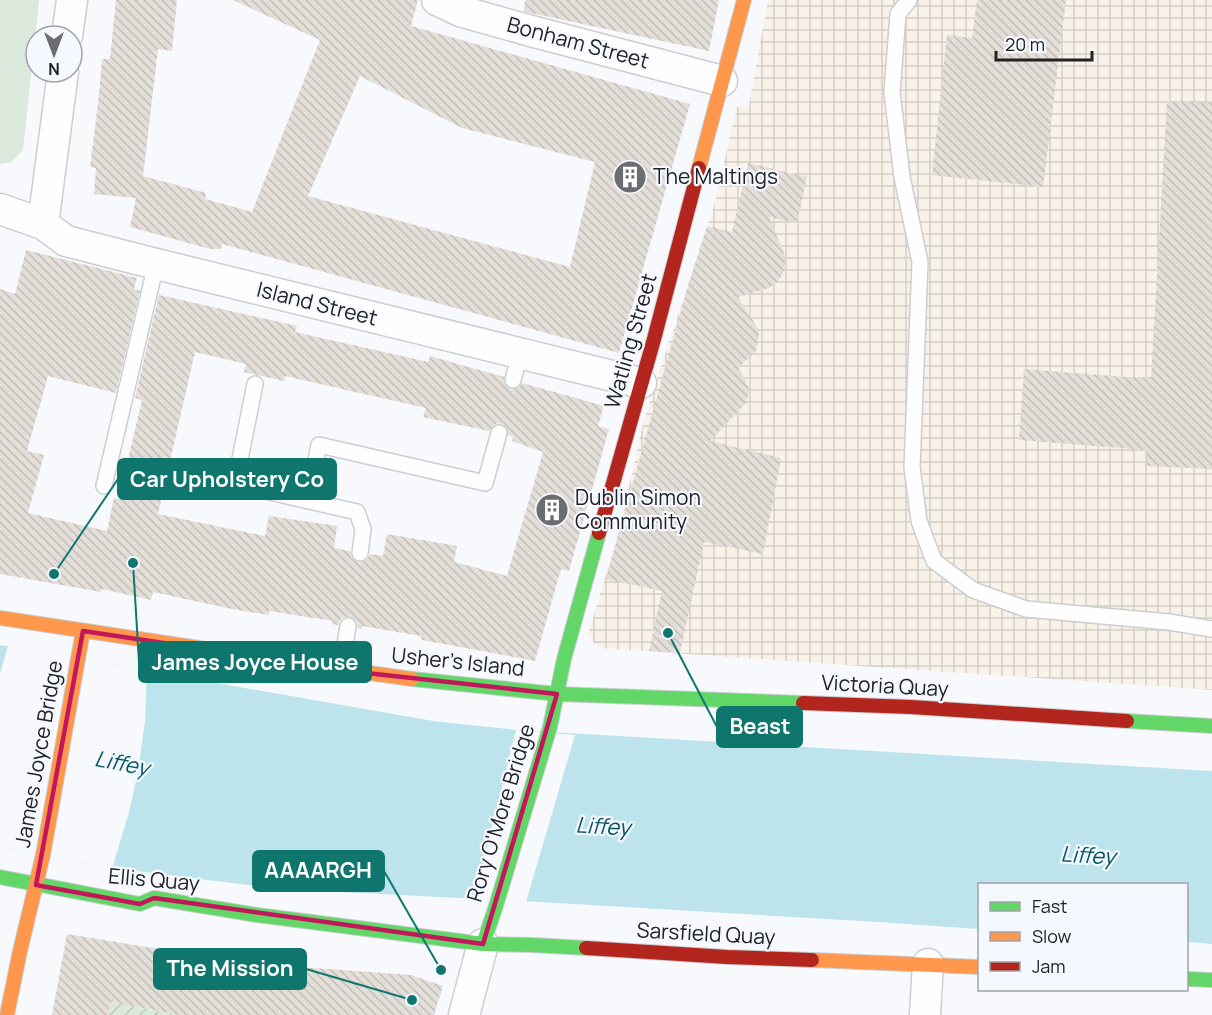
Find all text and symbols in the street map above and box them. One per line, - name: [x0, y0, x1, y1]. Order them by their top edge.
- street label: Bonham Street: [504, 10, 652, 74]
- north arrow: [24, 24, 84, 84]
- scale bar: [996, 24, 1092, 62]
- text: 20 m: [1005, 32, 1045, 56]
- text: N: [48, 58, 60, 80]
- building icon: The Maltings: [612, 159, 648, 195]
- place label: The Maltings: [653, 162, 778, 190]
- street label: Watling Street: [597, 270, 663, 412]
- street label: Island Street: [254, 275, 380, 332]
- callout: Car Upholstery Co: [118, 459, 336, 499]
- text: Car Upholstery Co: [130, 464, 324, 494]
- place label: Dublin Simon Community: [575, 483, 701, 535]
- building icon: Dublin Simon Community: [534, 492, 570, 528]
- street label: Usher's Island: [390, 640, 526, 682]
- callout: James Joyce House: [139, 642, 371, 682]
- text: James Joyce House: [151, 647, 359, 677]
- street label: James Joyce Bridge: [8, 658, 68, 849]
- street label: Victoria Quay: [821, 668, 949, 702]
- callout: Beast: [717, 707, 802, 747]
- text: Beast: [729, 711, 791, 741]
- street label: Rory O'More Bridge: [460, 720, 540, 905]
- water label: Liffey: [92, 743, 155, 784]
- water label: Liffey: [575, 810, 635, 843]
- water label: Liffey: [1060, 839, 1120, 872]
- callout: AAAARGH: [253, 851, 384, 891]
- text: AAAARGH: [264, 855, 372, 885]
- street label: Ellis Quay: [107, 861, 201, 897]
- legend: [978, 883, 1188, 991]
- text: Fast: [1032, 894, 1067, 918]
- street label: Sarsfield Quay: [636, 915, 776, 951]
- text: Slow: [1032, 924, 1072, 948]
- callout: The Mission: [154, 949, 306, 989]
- text: The Mission: [166, 953, 294, 983]
- text: Jam: [1032, 954, 1066, 978]

